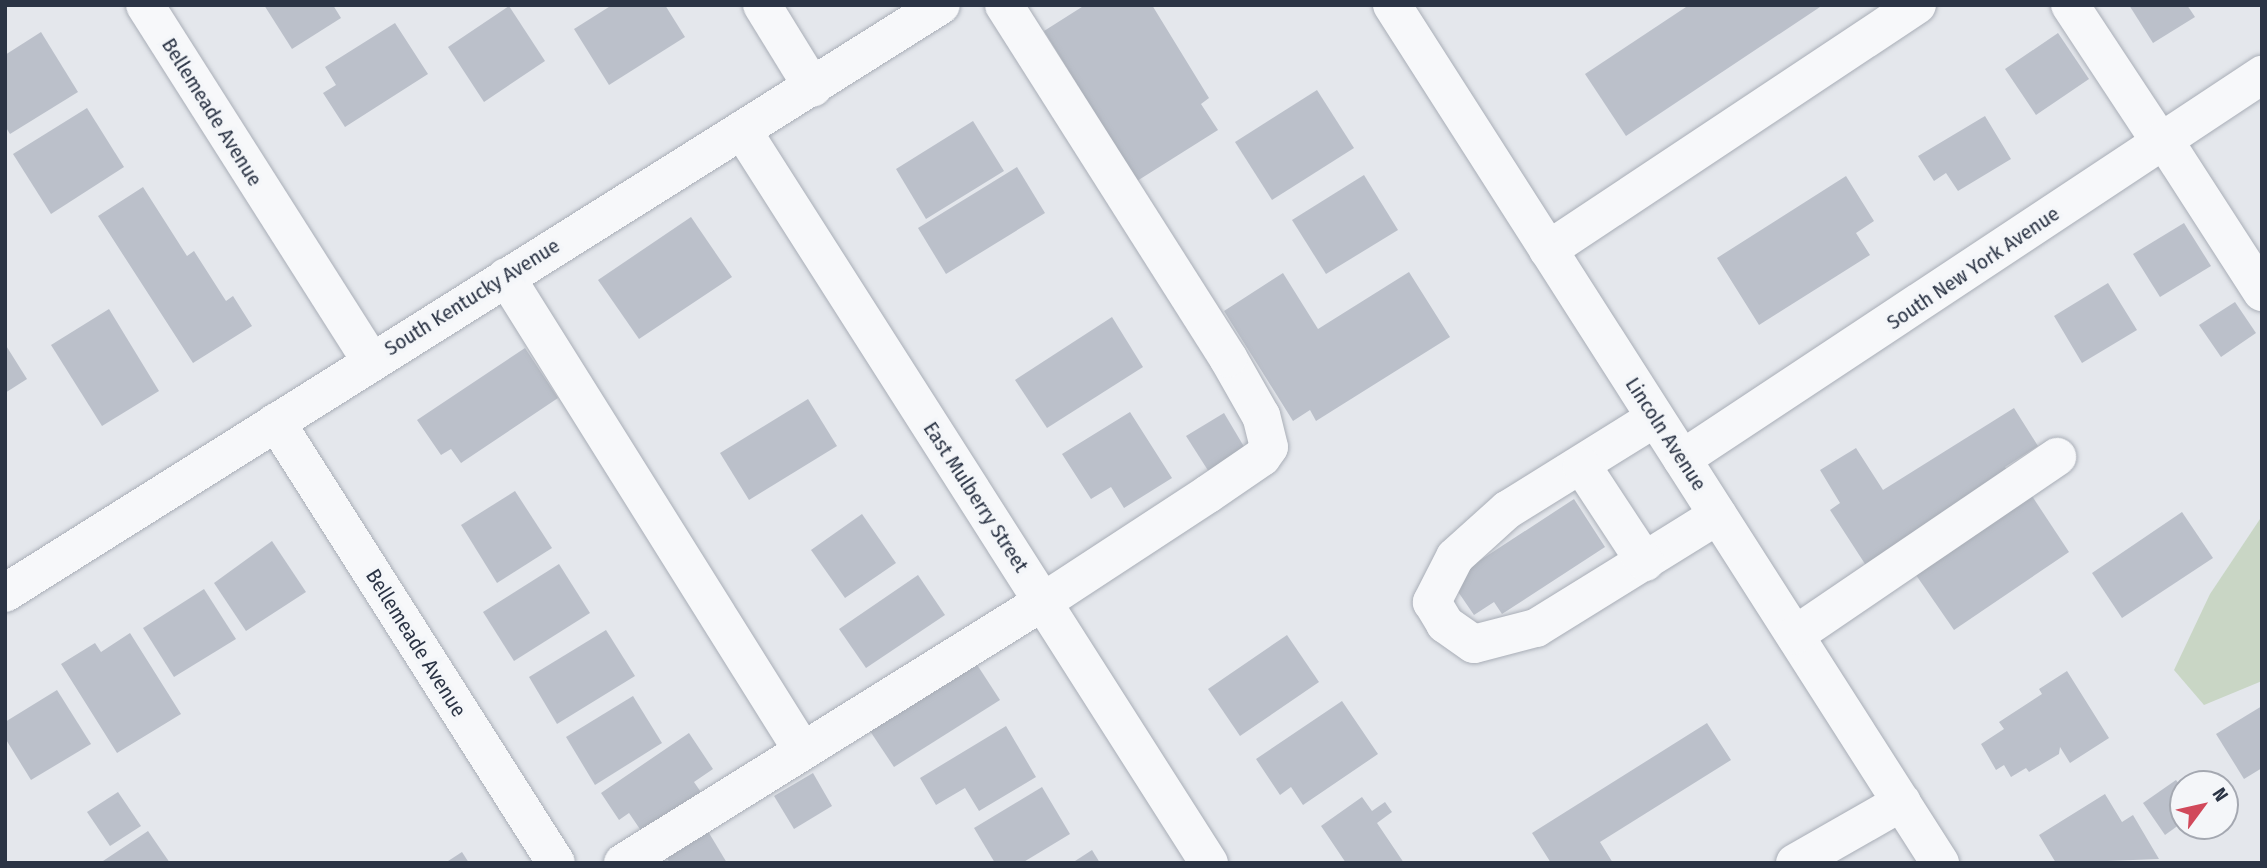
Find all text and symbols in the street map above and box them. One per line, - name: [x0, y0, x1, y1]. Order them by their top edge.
- street label: Bellemeade Avenue: [156, 33, 268, 191]
- street label: South New York Avenue: [1882, 201, 2064, 335]
- street label: South Kentucky Avenue: [380, 233, 564, 361]
- street label: Lincoln Avenue: [1620, 373, 1712, 495]
- street label: East Mulberry Street: [918, 417, 1034, 577]
- street label: Bellemeade Avenue: [360, 564, 472, 722]
- north arrow: [2169, 770, 2239, 840]
- text: N: [2208, 783, 2233, 805]

